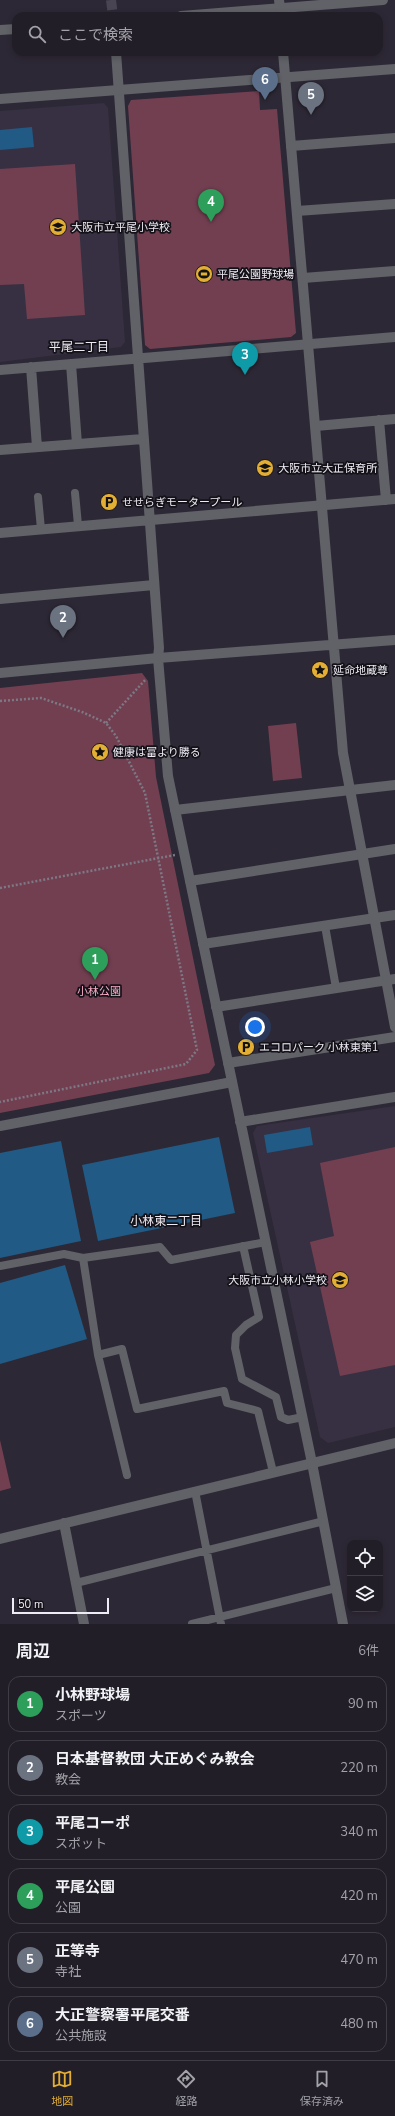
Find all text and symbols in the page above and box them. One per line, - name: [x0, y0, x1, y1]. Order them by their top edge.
- search box: [12, 12, 383, 56]
- icon: search: [26, 23, 48, 45]
- text: ここで検索: [58, 25, 133, 45]
- pin: 6: [252, 67, 278, 100]
- pin: 5: [298, 82, 324, 115]
- pin: 4: [198, 189, 224, 222]
- school or university icon: 大阪市立平尾小学校: [48, 217, 68, 237]
- place label: 大阪市立平尾小学校: [71, 220, 170, 235]
- sports icon: 平尾公園野球場: [194, 264, 214, 284]
- place label: 平尾公園野球場: [217, 267, 294, 282]
- district label: 平尾二丁目: [49, 339, 109, 355]
- pin: 3: [232, 342, 258, 375]
- school or university icon: 大阪市立大正保育所: [255, 458, 275, 478]
- place label: 大阪市立大正保育所: [278, 461, 378, 476]
- parking icon: せせらぎモータープール: [99, 492, 119, 512]
- place label: せせらぎモータープール: [122, 495, 242, 510]
- pin: 2: [50, 605, 76, 638]
- place icon: 延命地蔵尊: [310, 660, 330, 680]
- place label: 延命地蔵尊: [333, 663, 388, 678]
- place icon: 健康は富より勝る: [90, 742, 110, 762]
- place label: 健康は富より勝る: [113, 745, 201, 760]
- pin: 1: [82, 947, 108, 980]
- park label: 小林公園: [77, 984, 121, 999]
- your location: [245, 1017, 265, 1037]
- parking icon: エコロパーク 小林東第1: [236, 1037, 256, 1057]
- place label: エコロパーク 小林東第1: [259, 1040, 378, 1055]
- district label: 小林東二丁目: [130, 1213, 202, 1229]
- school or university icon: 大阪市立小林小学校: [330, 1270, 350, 1290]
- place label: 大阪市立小林小学校: [228, 1273, 327, 1288]
- map controls: [347, 1540, 383, 1612]
- button: locate: [347, 1540, 383, 1576]
- button: layers: [347, 1576, 383, 1612]
- scale bar: [12, 1596, 109, 1615]
- text: 50 m: [18, 1597, 43, 1612]
- text: 周辺: [16, 1640, 50, 1663]
- text: 6件: [358, 1642, 379, 1660]
- text: 小林野球場: [55, 1685, 130, 1705]
- text: 1: [26, 1695, 34, 1713]
- text: 90 m: [348, 1695, 378, 1713]
- text: スポーツ: [55, 1707, 107, 1725]
- text: 日本基督教団 大正めぐみ教会: [55, 1749, 255, 1769]
- text: 2: [26, 1759, 34, 1777]
- text: 220 m: [340, 1759, 378, 1777]
- text: 教会: [55, 1771, 81, 1789]
- text: 平尾コーポ: [55, 1813, 130, 1833]
- text: 3: [26, 1823, 34, 1841]
- text: 340 m: [340, 1823, 378, 1841]
- text: スポット: [55, 1835, 107, 1853]
- text: 平尾公園: [55, 1877, 115, 1897]
- text: 4: [26, 1887, 34, 1905]
- text: 420 m: [340, 1887, 378, 1905]
- text: 公園: [55, 1899, 81, 1917]
- text: 正等寺: [55, 1941, 100, 1961]
- text: 5: [26, 1951, 34, 1969]
- text: 470 m: [340, 1951, 378, 1969]
- text: 寺社: [55, 1963, 81, 1981]
- text: 大正警察署平尾交番: [55, 2005, 190, 2025]
- text: 6: [26, 2015, 34, 2033]
- text: 480 m: [340, 2015, 378, 2033]
- text: 公共施設: [55, 2027, 107, 2045]
- tab: 地図: [51, 2068, 73, 2109]
- tab: 経路: [175, 2068, 197, 2109]
- tab: 保存済み: [300, 2068, 344, 2109]

